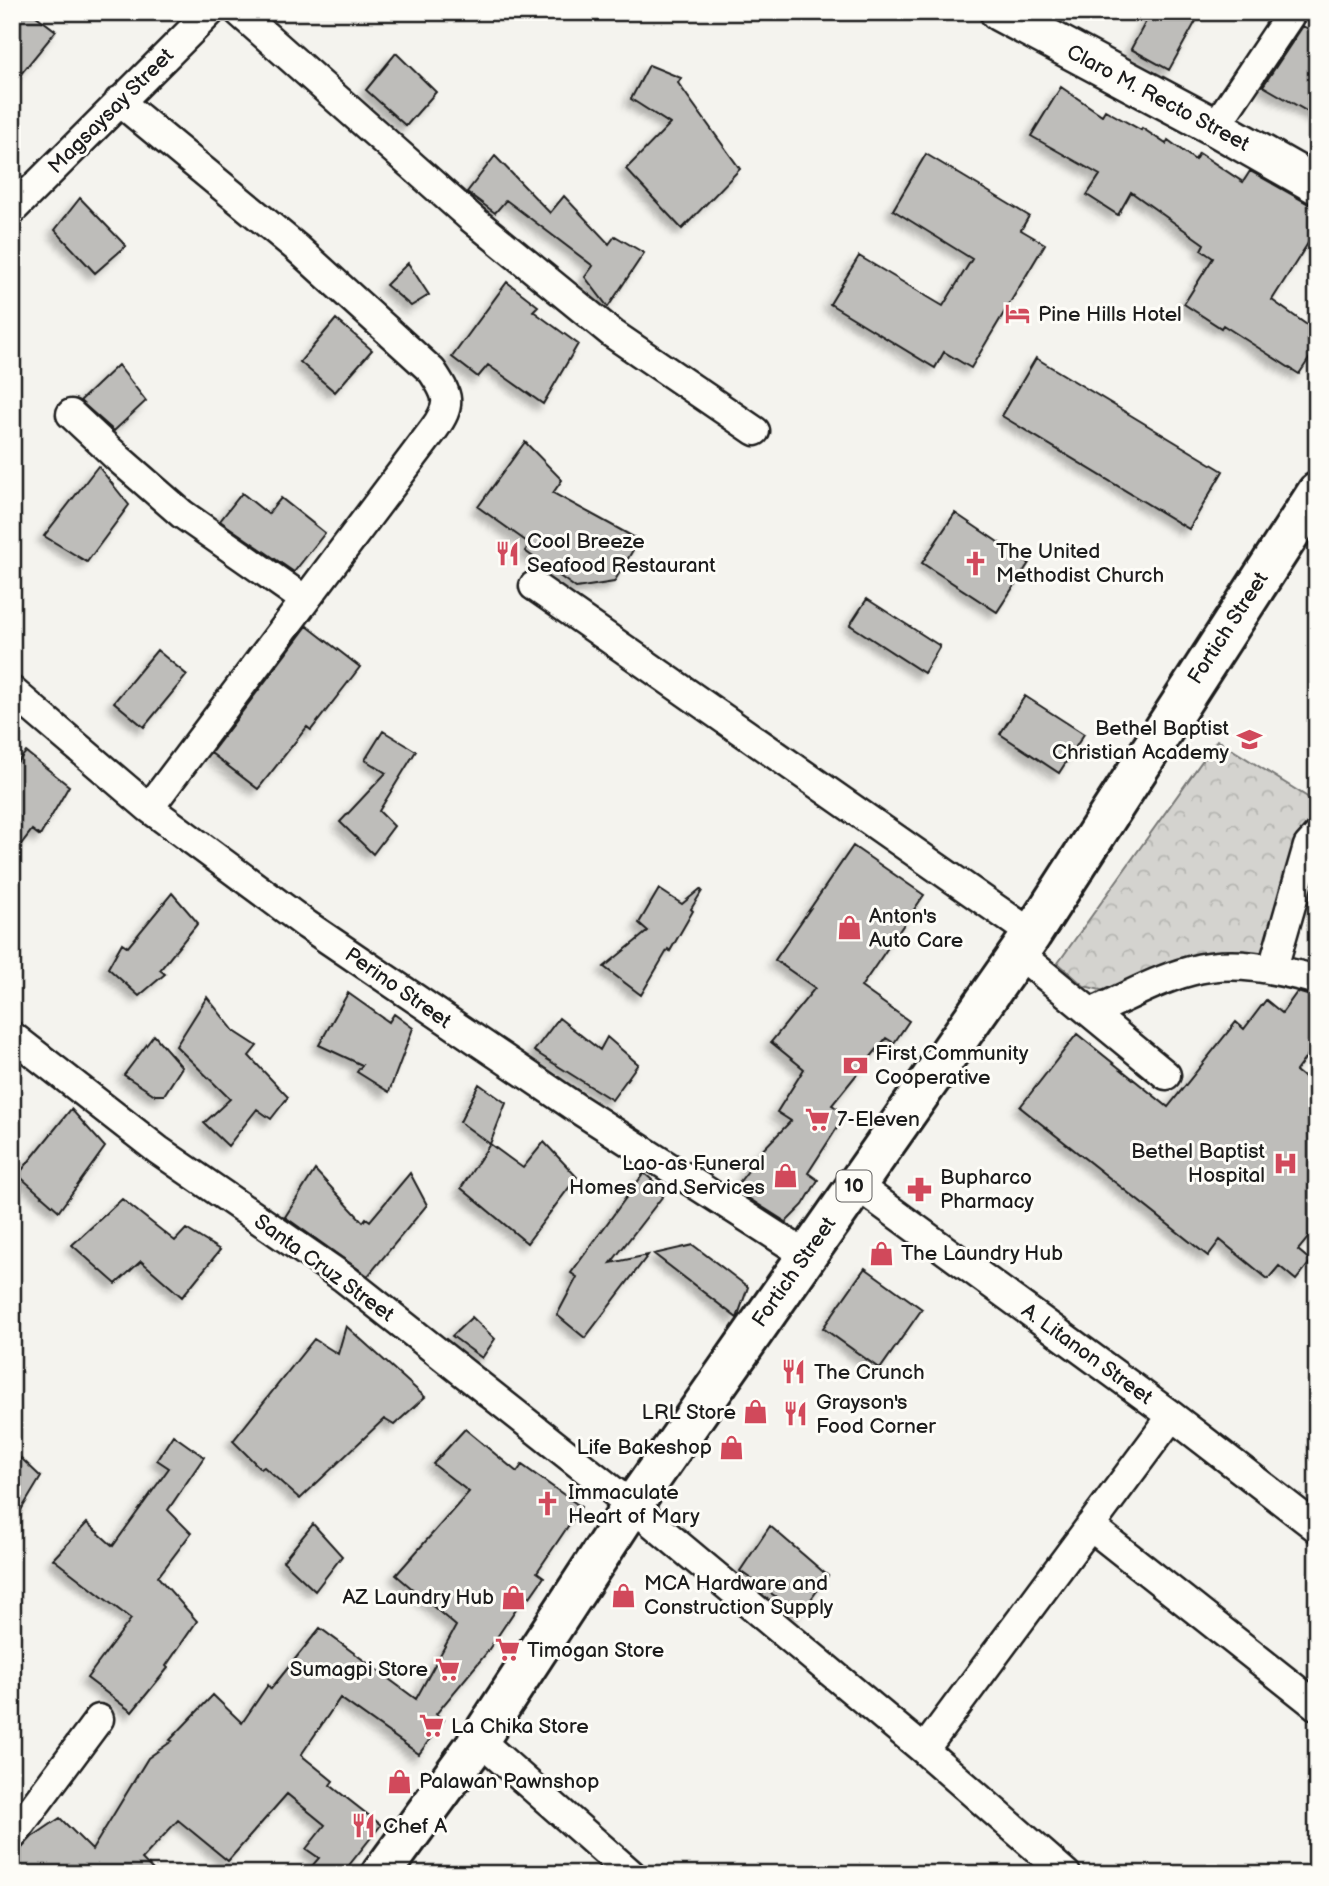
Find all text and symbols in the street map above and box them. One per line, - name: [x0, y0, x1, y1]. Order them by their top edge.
- street label: Claro M. Recto Street: [1062, 39, 1254, 157]
- street label: Magsaysay Street: [43, 43, 179, 179]
- hotel icon: Pine Hills Hotel: [1004, 300, 1032, 328]
- place label: Pine Hills Hotel: [1038, 302, 1182, 327]
- place label: Cool Breeze Seafood Restaurant: [527, 529, 716, 578]
- restaurant icon: Cool Breeze Seafood Restaurant: [493, 539, 521, 567]
- place label: The United Methodist Church: [996, 539, 1164, 588]
- church icon: The United Methodist Church: [962, 549, 990, 577]
- street label: Fortich Street: [1182, 567, 1274, 689]
- place label: Bethel Baptist Christian Academy: [1052, 716, 1230, 765]
- school or university icon: Bethel Baptist Christian Academy: [1235, 726, 1263, 754]
- place label: Anton's Auto Care: [869, 904, 963, 953]
- shop icon: Anton's Auto Care: [835, 914, 863, 942]
- street label: Perino Street: [340, 942, 456, 1034]
- place label: First Community Cooperative: [875, 1041, 1029, 1090]
- bank icon: First Community Cooperative: [841, 1051, 869, 1079]
- supermarket icon: 7-Eleven: [803, 1105, 831, 1133]
- place label: 7-Eleven: [837, 1107, 920, 1132]
- place label: Bethel Baptist Hospital: [1131, 1139, 1266, 1188]
- hospital icon: Bethel Baptist Hospital: [1271, 1149, 1299, 1177]
- place label: Lao-as Funeral Homes and Services: [569, 1151, 765, 1200]
- shop icon: Lao-as Funeral Homes and Services: [771, 1161, 799, 1189]
- place label: Bupharco Pharmacy: [940, 1165, 1035, 1214]
- road number: 10: [836, 1170, 872, 1202]
- pharmacy icon: Bupharco Pharmacy: [906, 1175, 934, 1203]
- street label: Santa Cruz Street: [249, 1209, 399, 1328]
- street label: Fortich Street: [747, 1212, 841, 1332]
- shop icon: The Laundry Hub: [867, 1239, 895, 1267]
- place label: The Laundry Hub: [901, 1241, 1063, 1266]
- street label: A. Litanon Street: [1017, 1298, 1158, 1410]
- restaurant icon: The Crunch: [780, 1358, 808, 1386]
- place label: The Crunch: [814, 1360, 925, 1385]
- place label: Grayson's Food Corner: [816, 1390, 936, 1439]
- shop icon: LRL Store: [742, 1398, 770, 1426]
- place label: LRL Store: [642, 1400, 736, 1425]
- restaurant icon: Grayson's Food Corner: [782, 1400, 810, 1428]
- shop icon: Life Bakeshop: [718, 1433, 746, 1461]
- place label: Life Bakeshop: [576, 1435, 712, 1460]
- place label: Immaculate Heart of Mary: [568, 1480, 700, 1529]
- church icon: Immaculate Heart of Mary: [534, 1490, 562, 1518]
- place label: MCA Hardware and Construction Supply: [644, 1571, 834, 1620]
- shop icon: MCA Hardware and Construction Supply: [610, 1581, 638, 1609]
- shop icon: AZ Laundry Hub: [500, 1583, 528, 1611]
- place label: AZ Laundry Hub: [342, 1585, 494, 1610]
- supermarket icon: Timogan Store: [493, 1636, 521, 1664]
- place label: Timogan Store: [527, 1638, 664, 1663]
- supermarket icon: Sumagpi Store: [434, 1655, 462, 1683]
- place label: Sumagpi Store: [290, 1657, 428, 1682]
- supermarket icon: La Chika Store: [417, 1712, 445, 1740]
- place label: La Chika Store: [451, 1714, 589, 1739]
- shop icon: Palawan Pawnshop: [385, 1767, 413, 1795]
- place label: Palawan Pawnshop: [419, 1769, 599, 1794]
- restaurant icon: Chef A: [349, 1812, 377, 1840]
- place label: Chef A: [383, 1814, 447, 1839]

